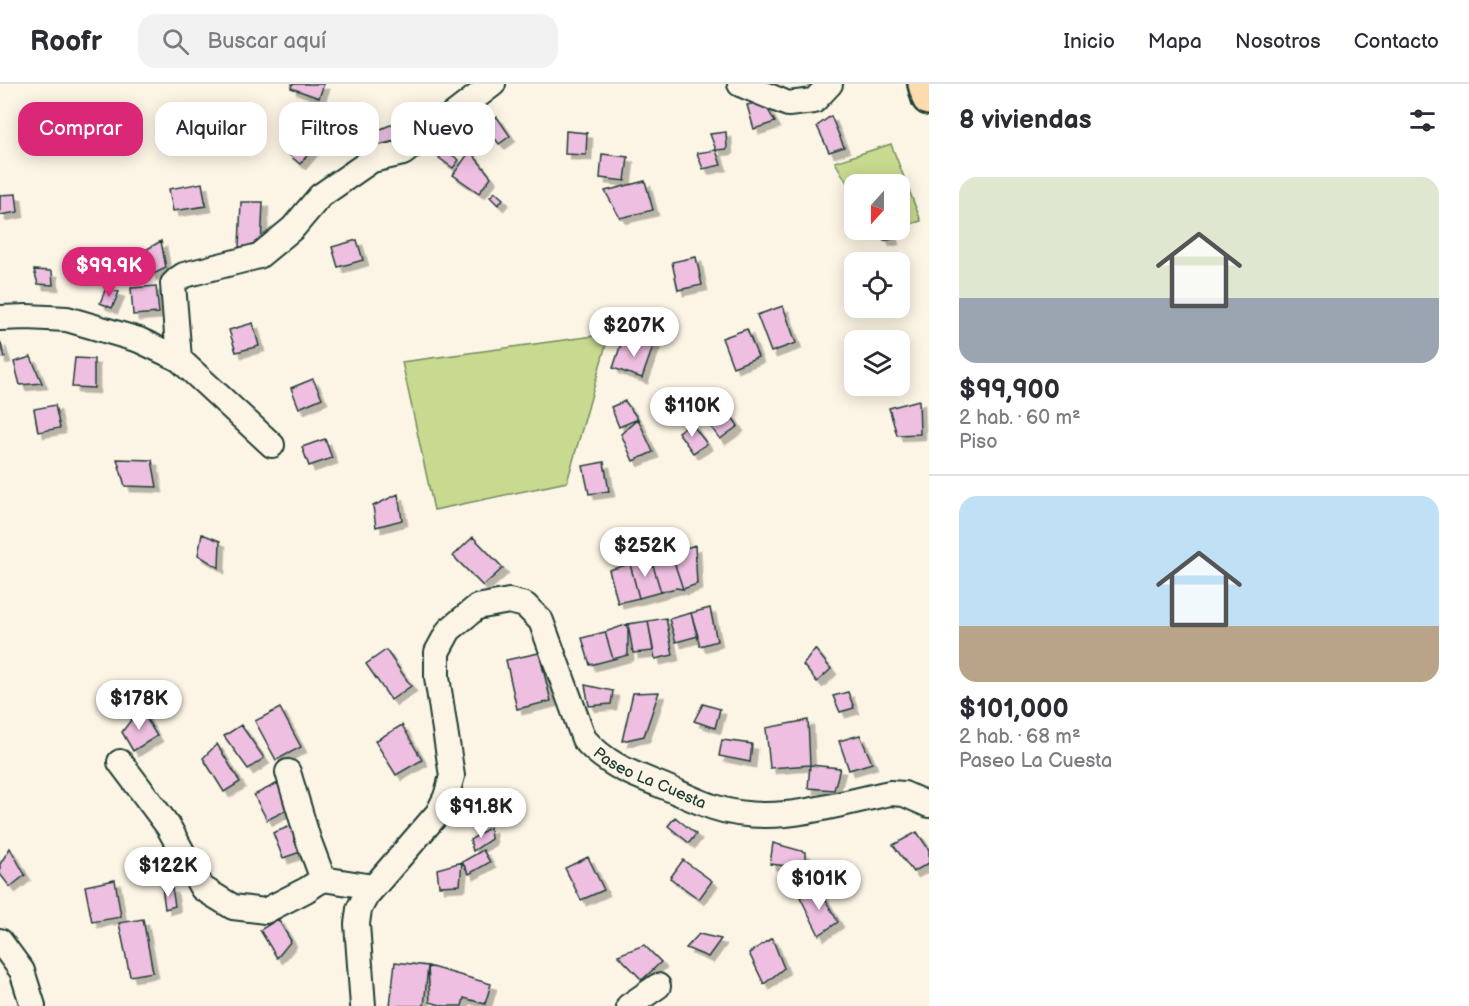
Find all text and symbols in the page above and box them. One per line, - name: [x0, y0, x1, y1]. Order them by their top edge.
- search box: [138, 14, 558, 68]
- text: Roofr: [30, 25, 102, 58]
- icon: search: [159, 25, 192, 58]
- text: Buscar aquí: [207, 28, 326, 55]
- text: Inicio: [1064, 29, 1115, 54]
- text: Mapa: [1148, 29, 1202, 54]
- text: Nosotros: [1235, 29, 1321, 54]
- text: Contacto: [1354, 29, 1439, 54]
- chip: Comprar: [18, 102, 143, 156]
- chip: Alquilar: [155, 102, 267, 156]
- chip: Filtros: [279, 102, 379, 156]
- chip: Nuevo: [391, 102, 495, 156]
- icon: filters: [1406, 104, 1439, 137]
- text: 8 viviendas: [959, 105, 1091, 136]
- north arrow: [844, 174, 910, 240]
- map controls: [844, 174, 910, 396]
- icon: home: [1145, 216, 1253, 324]
- pin: $99.9K: [60, 247, 158, 298]
- button: locate: [844, 252, 910, 318]
- text: $99.9K: [76, 254, 142, 278]
- pin: $207K: [592, 307, 676, 358]
- text: $207K: [603, 314, 665, 338]
- button: layers: [844, 330, 910, 396]
- text: $99,900: [959, 375, 1060, 406]
- pin: $110K: [650, 387, 734, 438]
- text: $110K: [664, 394, 720, 418]
- text: 2 hab. · 60 m²: [959, 406, 1081, 430]
- text: Piso: [959, 430, 998, 454]
- pin: $252K: [603, 527, 687, 578]
- text: $252K: [614, 534, 676, 558]
- icon: home: [1145, 535, 1253, 643]
- pin: $178K: [97, 680, 181, 731]
- text: $178K: [110, 687, 168, 711]
- text: $101,000: [959, 694, 1069, 725]
- text: 2 hab. · 68 m²: [959, 725, 1081, 749]
- street label: Paseo La Cuesta: [589, 743, 709, 813]
- text: Paseo La Cuesta: [959, 749, 1112, 773]
- pin: $91.8K: [432, 788, 530, 839]
- text: $91.8K: [449, 795, 513, 819]
- pin: $122K: [126, 847, 210, 898]
- text: $122K: [138, 854, 198, 878]
- pin: $101K: [777, 860, 861, 911]
- text: $101K: [791, 867, 847, 891]

